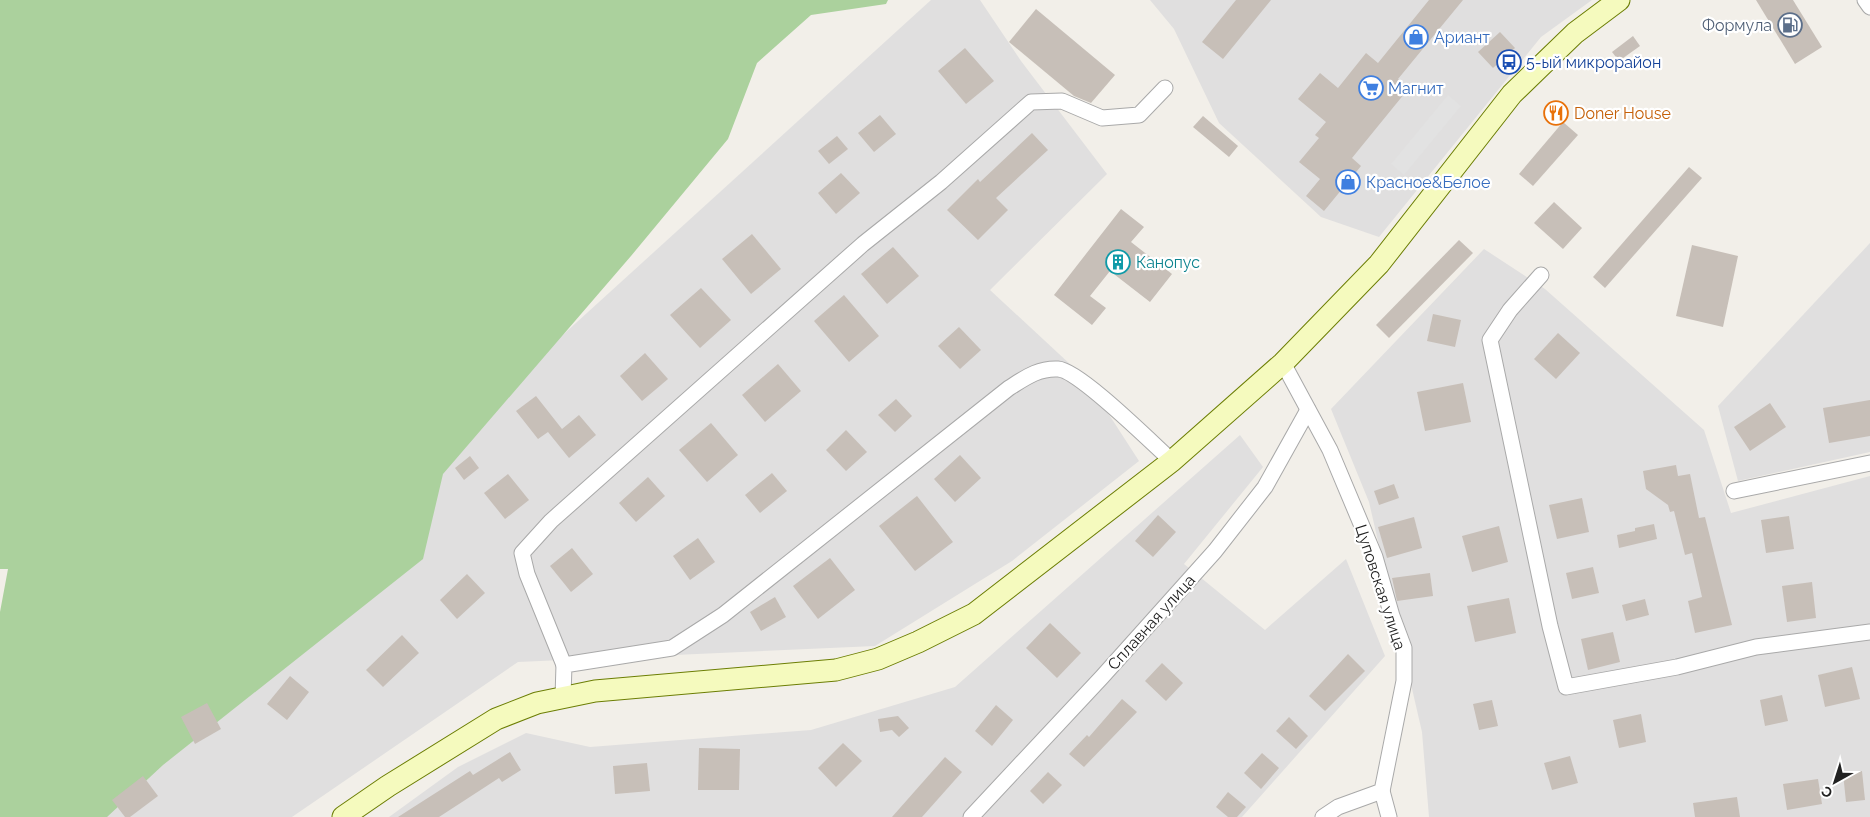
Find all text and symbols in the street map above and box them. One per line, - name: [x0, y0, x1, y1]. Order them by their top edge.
- fuel station icon: Формула: [1777, 12, 1803, 38]
- place label: Формула: [1702, 16, 1772, 35]
- shop icon: Ариант: [1403, 24, 1429, 50]
- place label: Ариант: [1434, 28, 1490, 47]
- bus stop icon: 5-ый микрорайон: [1496, 49, 1522, 75]
- place label: 5-ый микрорайон: [1526, 53, 1661, 72]
- supermarket icon: Магнит: [1358, 75, 1384, 101]
- place label: Магнит: [1388, 79, 1444, 98]
- restaurant icon: Doner House: [1543, 100, 1569, 126]
- place label: Doner House: [1574, 104, 1671, 123]
- shop icon: Красное&Белое: [1335, 169, 1361, 195]
- place label: Красное&Белое: [1366, 173, 1490, 192]
- building icon: Канопус: [1105, 249, 1131, 275]
- place label: Канопус: [1136, 253, 1200, 272]
- street label: Цуповская улица: [1351, 522, 1410, 652]
- street label: Сплавная улица: [1104, 571, 1199, 674]
- north arrow: [1810, 757, 1860, 807]
- text: С: [1818, 783, 1836, 801]

